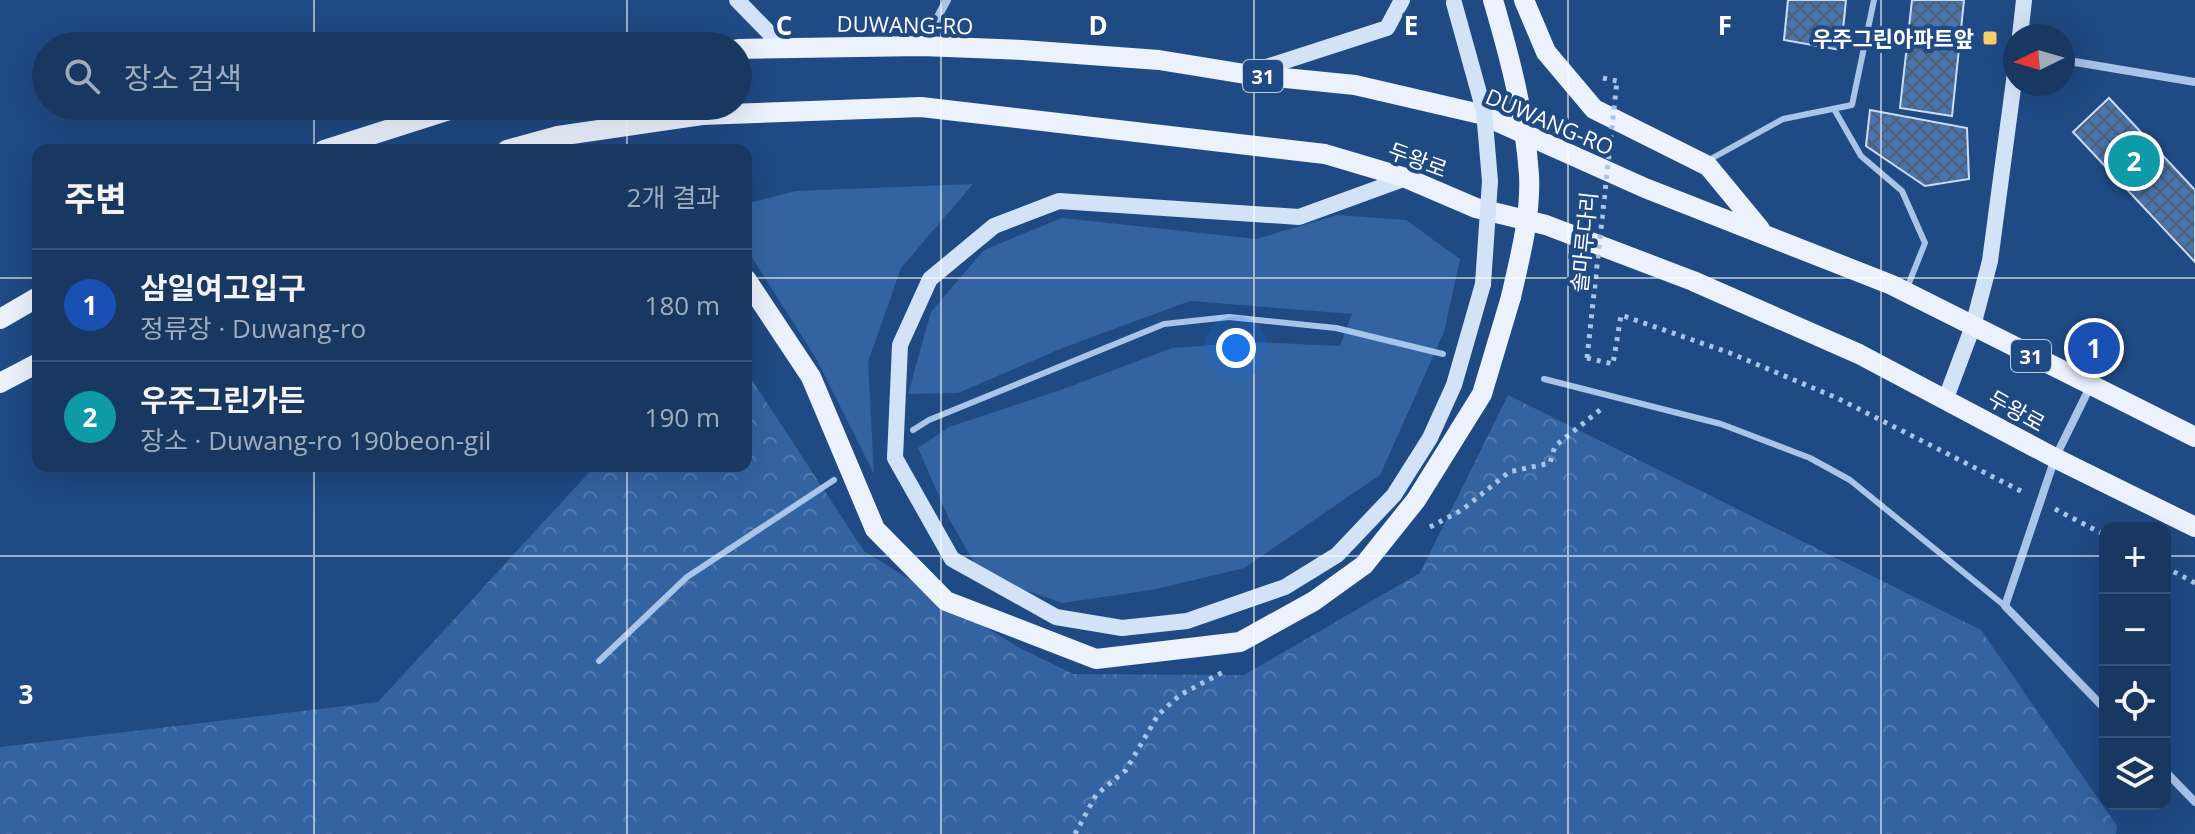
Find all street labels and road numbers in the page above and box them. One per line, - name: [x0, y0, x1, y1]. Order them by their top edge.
- street label: DUWANG-RO: [836, 8, 974, 40]
- road number: 31: [1243, 60, 1283, 92]
- street label: DUWANG-RO: [1481, 81, 1619, 161]
- street label: 두왕로: [1384, 135, 1452, 183]
- street label: 솔마루다리: [1563, 190, 1603, 294]
- road number: 31: [2011, 340, 2051, 372]
- street label: 두왕로: [1983, 382, 2051, 438]

